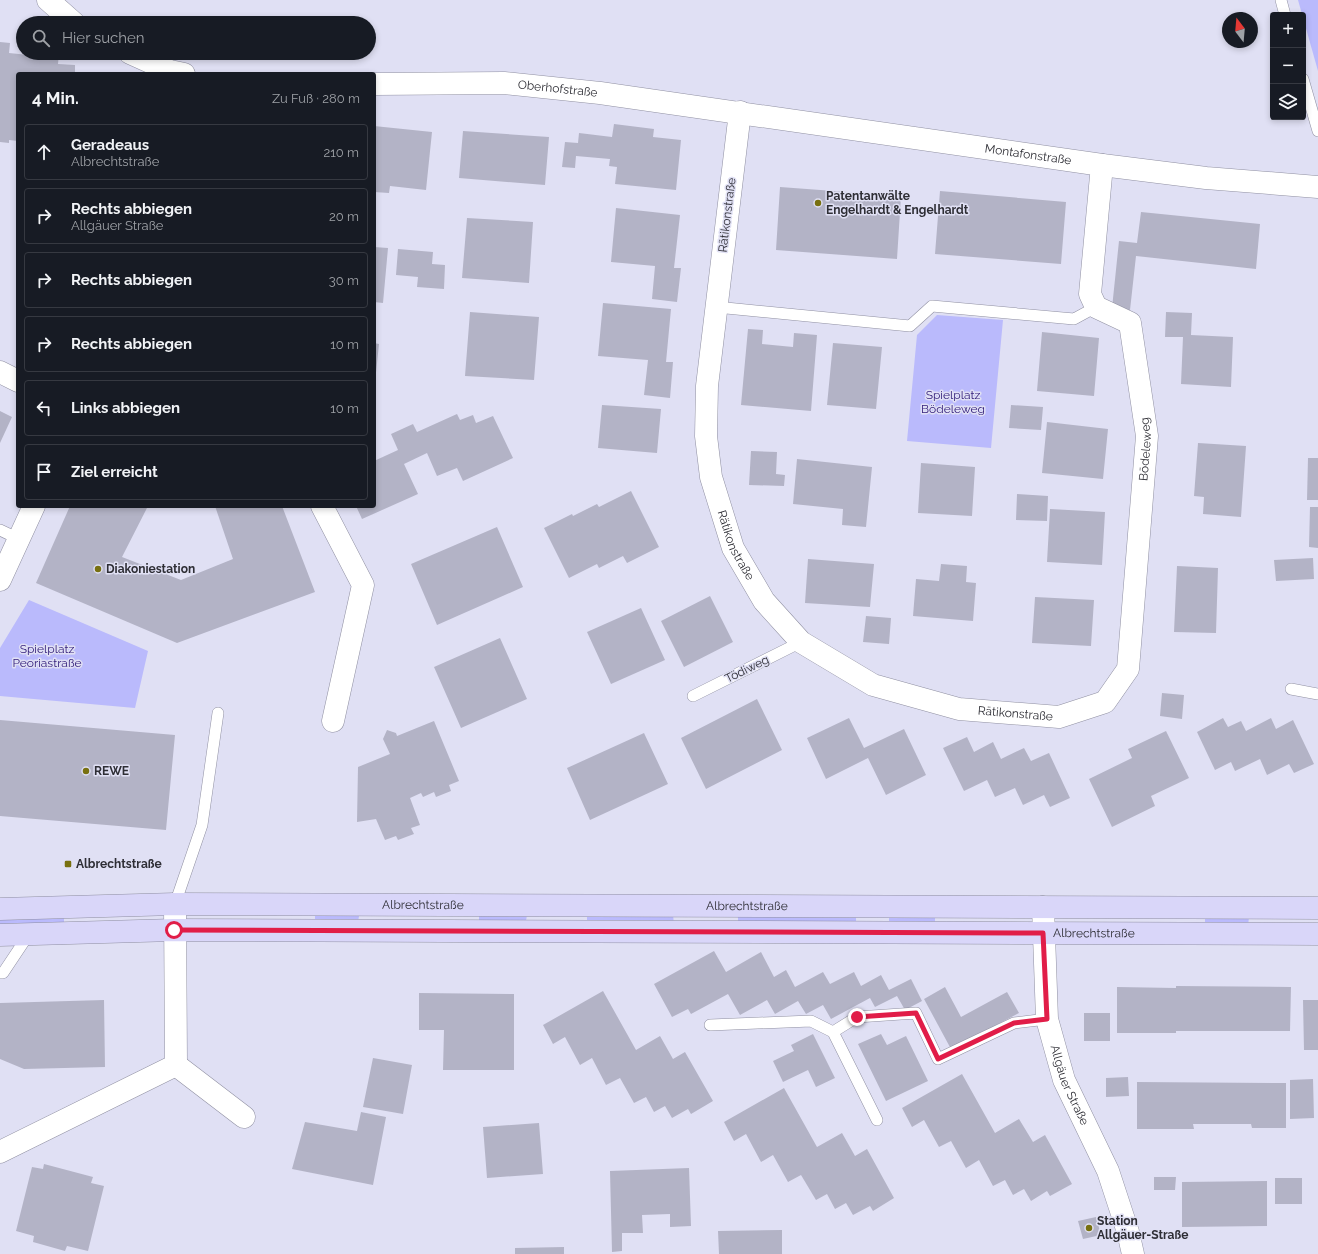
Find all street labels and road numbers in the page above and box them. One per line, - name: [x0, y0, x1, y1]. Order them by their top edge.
- street label: Oberhofstraße: [517, 77, 598, 100]
- street label: Montafonstraße: [984, 141, 1072, 168]
- street label: Rätikonstraße: [715, 177, 739, 253]
- street label: Bödeleweg: [1136, 416, 1154, 481]
- street label: Rätikonstraße: [715, 508, 757, 583]
- street label: Tödiweg: [723, 652, 771, 686]
- street label: Rätikonstraße: [977, 704, 1054, 723]
- street label: Albrechtstraße: [382, 898, 464, 912]
- street label: Albrechtstraße: [706, 899, 788, 913]
- street label: Albrechtstraße: [1053, 926, 1135, 940]
- street label: Allgäuer Straße: [1048, 1043, 1092, 1127]

